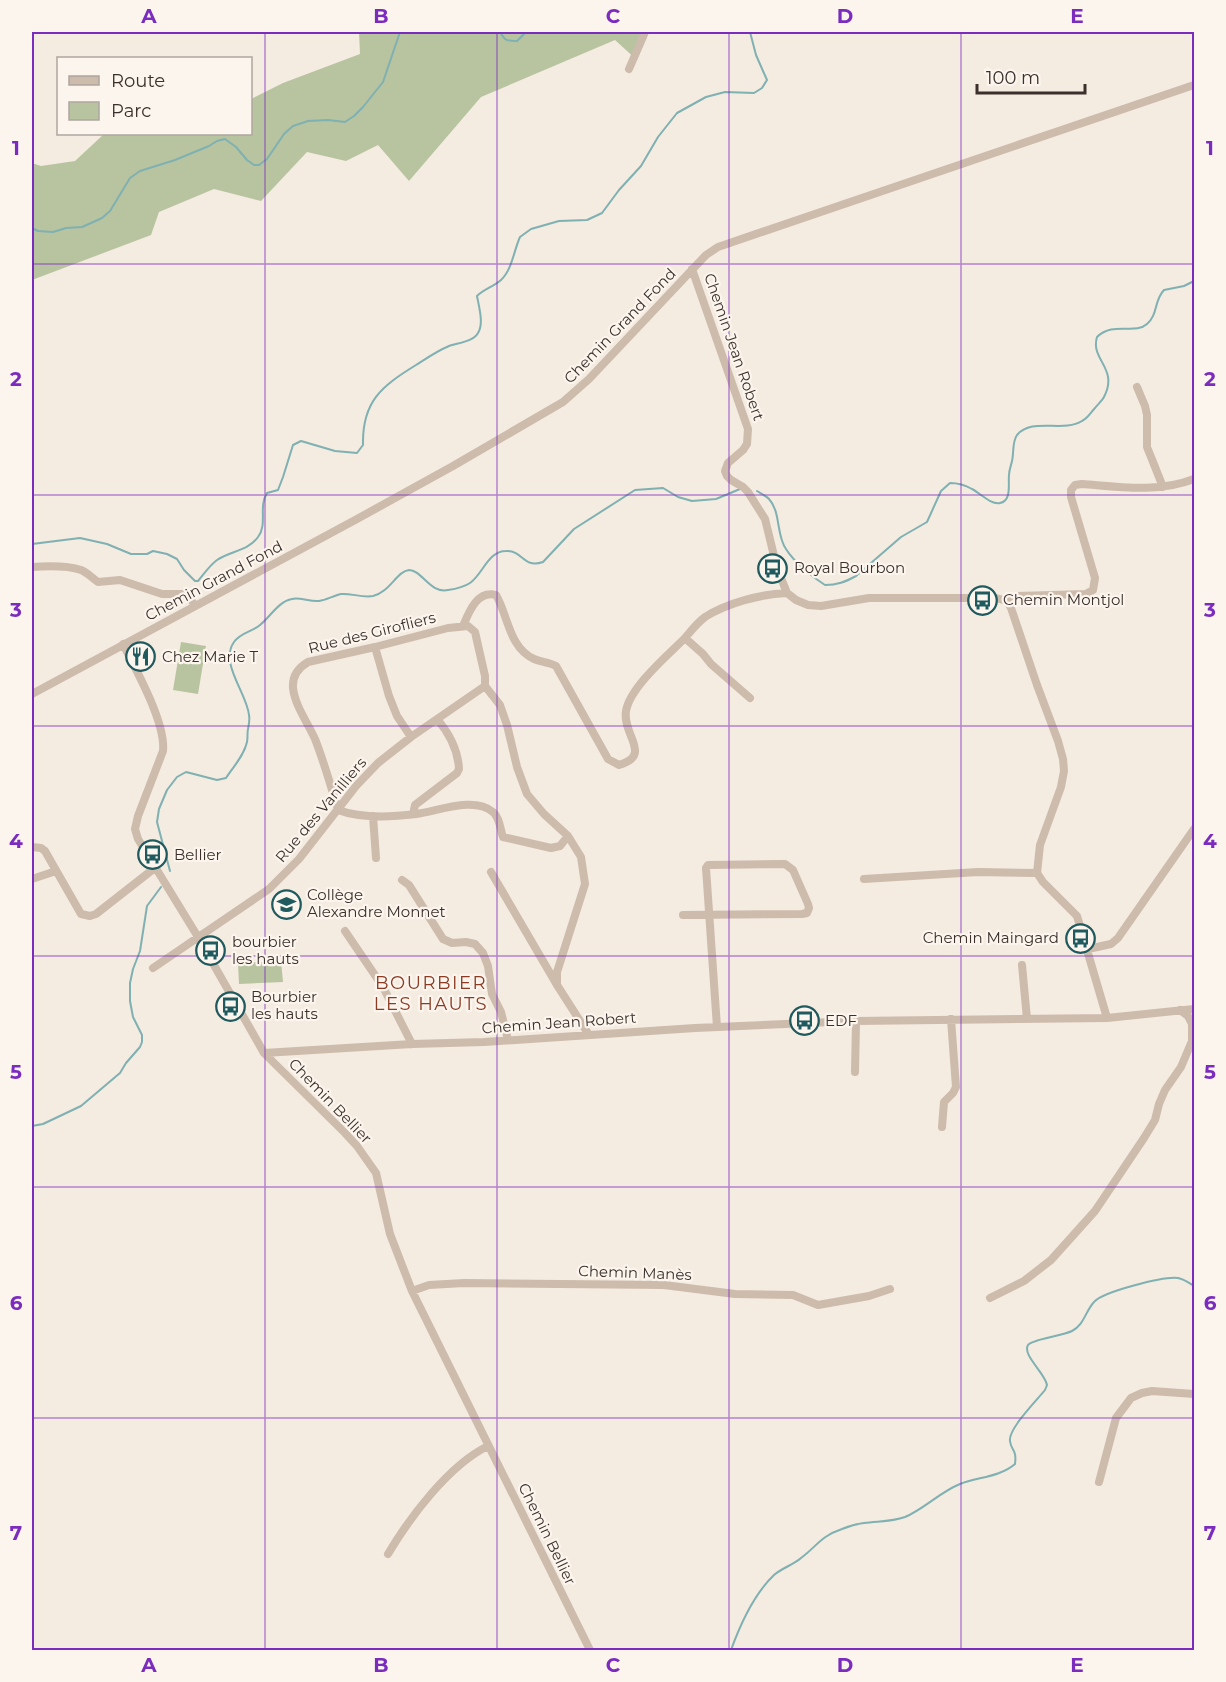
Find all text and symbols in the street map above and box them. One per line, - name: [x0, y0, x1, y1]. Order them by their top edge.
- text: A: [140, 4, 157, 28]
- text: B: [373, 4, 389, 28]
- text: C: [606, 4, 621, 28]
- text: D: [837, 4, 853, 28]
- text: E: [1070, 4, 1084, 28]
- legend: [57, 57, 252, 135]
- scale bar: [977, 57, 1085, 95]
- text: 100 m: [986, 67, 1040, 89]
- text: Route: [111, 70, 165, 92]
- text: Parc: [111, 100, 151, 122]
- text: 1: [12, 136, 20, 160]
- text: 1: [1206, 136, 1214, 160]
- street label: Chemin Grand Fond: [560, 264, 680, 387]
- street label: Chemin Jean Robert: [700, 270, 769, 423]
- text: 2: [10, 367, 22, 391]
- text: 2: [1204, 367, 1216, 391]
- street label: Chemin Grand Fond: [142, 536, 286, 625]
- bus stop icon: Royal Bourbon: [757, 552, 789, 584]
- place label: Royal Bourbon: [794, 558, 905, 577]
- bus stop icon: Chemin Montjol: [966, 584, 998, 616]
- place label: Chemin Montjol: [1003, 590, 1124, 609]
- text: 3: [9, 598, 22, 622]
- text: 3: [1203, 598, 1216, 622]
- street label: Rue des Girofliers: [306, 607, 438, 658]
- restaurant icon: Chez Marie T: [125, 641, 157, 673]
- place label: Chez Marie T: [162, 647, 258, 666]
- street label: Rue des Vanilliers: [271, 753, 370, 866]
- text: 4: [9, 829, 23, 853]
- text: 4: [1203, 829, 1217, 853]
- bus stop icon: Bellier: [137, 839, 169, 871]
- place label: Bellier: [174, 845, 222, 864]
- place label: Collège Alexandre Monnet: [307, 885, 446, 921]
- school or university icon: Collège Alexandre Monnet: [270, 888, 302, 920]
- bus stop icon: Chemin Maingard: [1064, 922, 1096, 954]
- place label: Chemin Maingard: [923, 928, 1059, 947]
- place label: bourbier les hauts: [232, 932, 299, 968]
- bus stop icon: bourbier les hauts: [195, 935, 227, 967]
- district label: BOURBIER LES HAUTS: [374, 972, 488, 1015]
- place label: Bourbier les hauts: [251, 987, 318, 1023]
- bus stop icon: Bourbier les hauts: [214, 990, 246, 1022]
- bus stop icon: EDF: [788, 1005, 820, 1037]
- street label: Chemin Jean Robert: [481, 1008, 637, 1037]
- place label: EDF: [825, 1011, 857, 1030]
- street label: Chemin Bellier: [285, 1054, 376, 1147]
- text: 5: [10, 1060, 22, 1084]
- text: 5: [1204, 1060, 1216, 1084]
- street label: Chemin Manès: [578, 1261, 692, 1284]
- text: 6: [10, 1291, 23, 1315]
- text: 6: [1204, 1291, 1217, 1315]
- street label: Chemin Bellier: [514, 1480, 580, 1588]
- text: 7: [10, 1521, 22, 1545]
- text: 7: [1204, 1521, 1216, 1545]
- text: A: [140, 1653, 157, 1677]
- text: B: [373, 1653, 389, 1677]
- text: C: [606, 1653, 621, 1677]
- text: D: [837, 1653, 853, 1677]
- text: E: [1070, 1653, 1084, 1677]

